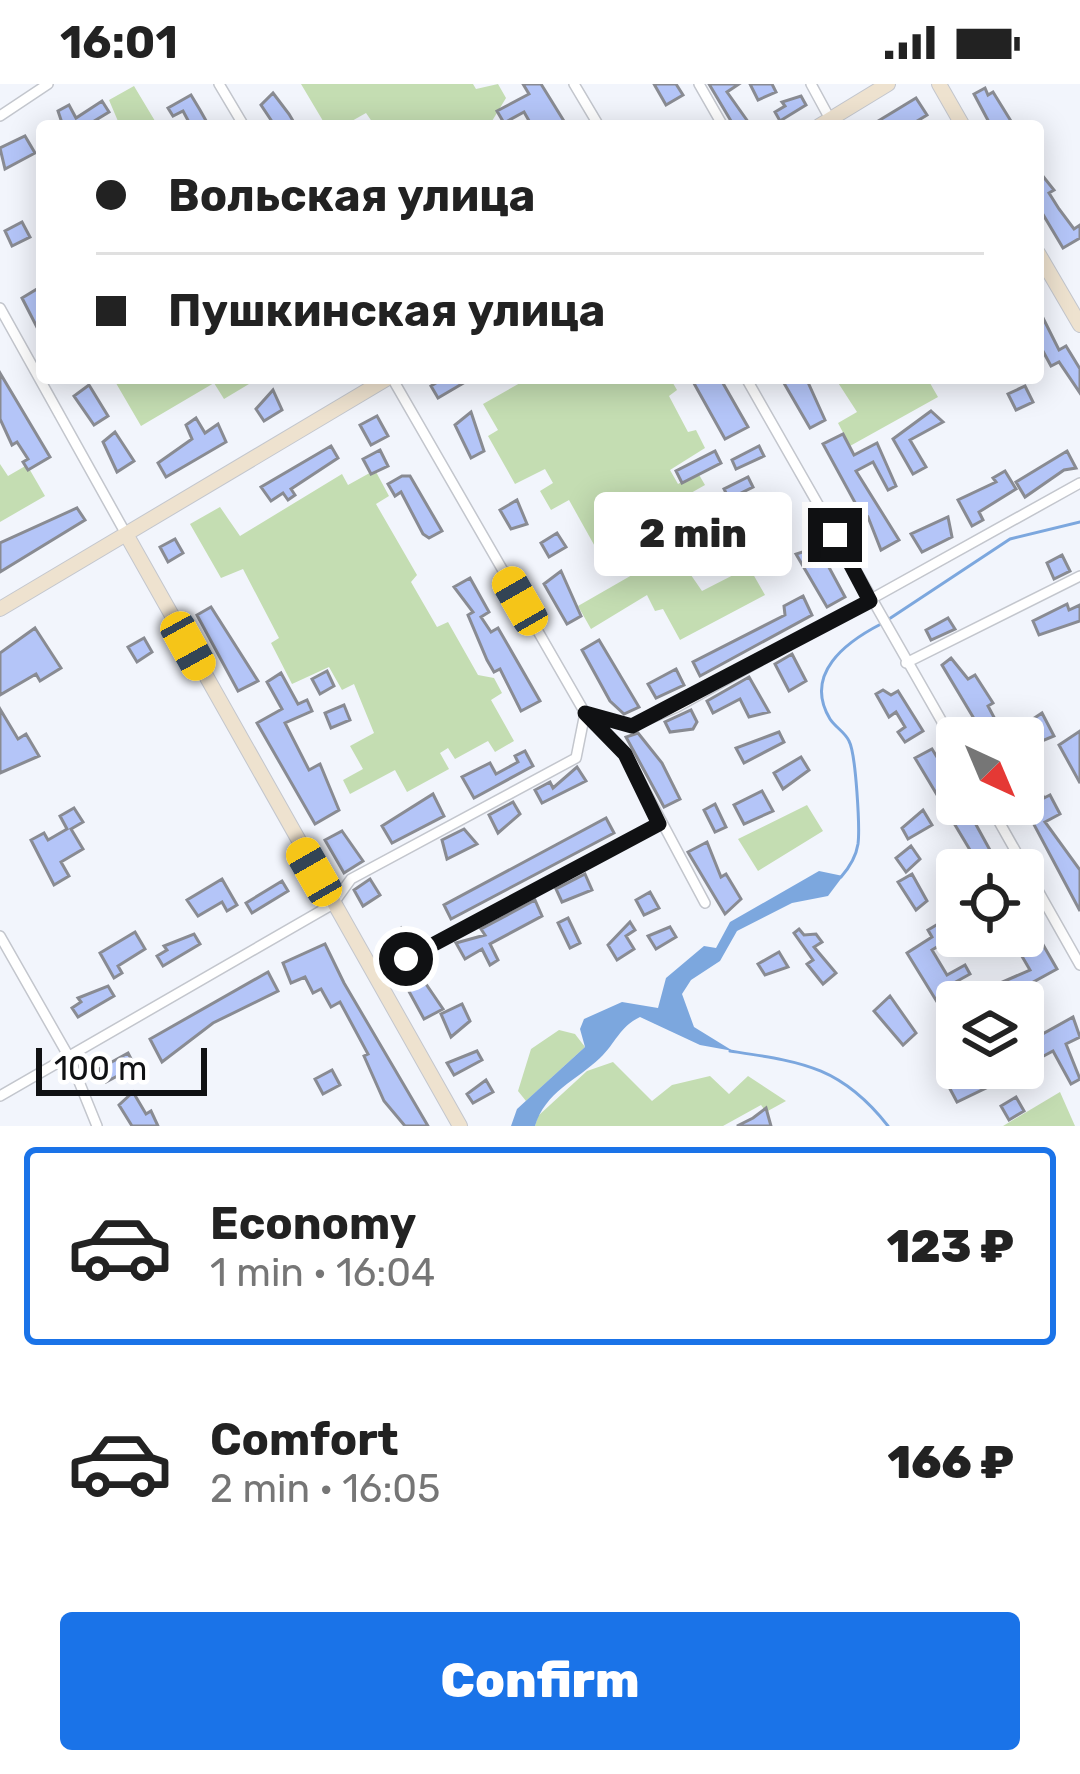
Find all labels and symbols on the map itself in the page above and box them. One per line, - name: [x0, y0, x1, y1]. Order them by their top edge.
- callout: 2 min: [595, 493, 793, 577]
- route end: [808, 508, 862, 562]
- car: [486, 561, 554, 641]
- car: [155, 606, 221, 686]
- north arrow: [936, 717, 1044, 825]
- car: [280, 832, 348, 912]
- route start: [379, 932, 433, 986]
- scale bar: [36, 1042, 207, 1095]

